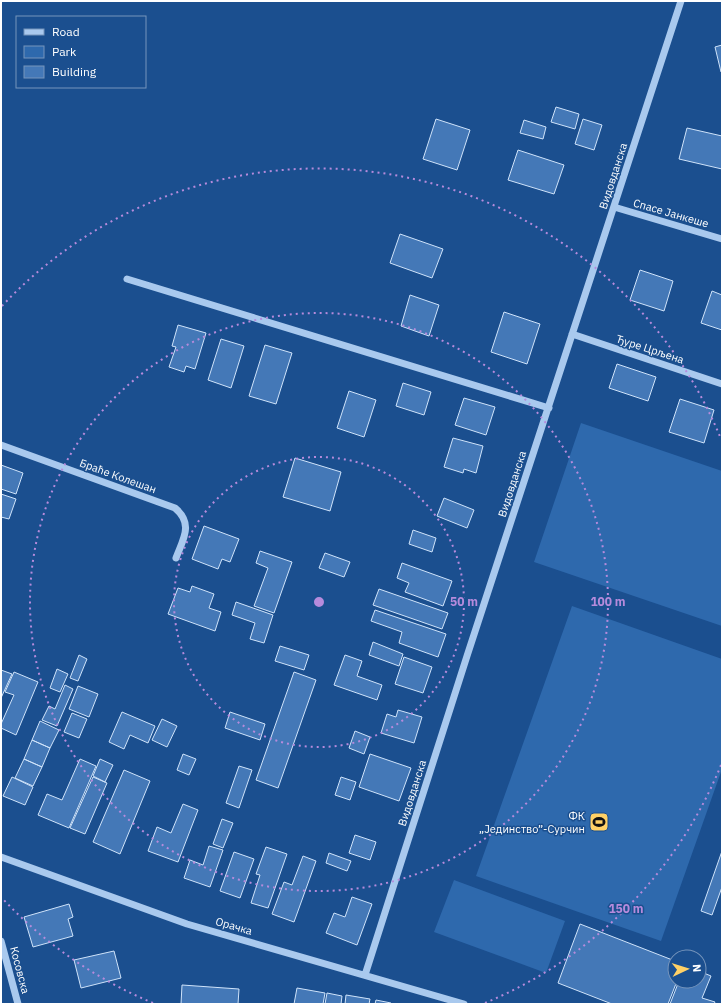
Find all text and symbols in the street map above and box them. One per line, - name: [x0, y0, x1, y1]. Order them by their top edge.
- legend: [16, 16, 146, 88]
- text: Road: [52, 24, 80, 39]
- text: Park: [52, 44, 77, 59]
- text: Building: [52, 64, 97, 79]
- street label: Видовданска: [596, 141, 630, 211]
- street label: Спасе Јанкеше: [632, 196, 710, 230]
- street label: Ђуре Црљена: [614, 331, 686, 367]
- street label: Видовданска: [495, 449, 529, 519]
- street label: Браће Колешан: [78, 456, 158, 496]
- text: 50 m: [450, 594, 478, 609]
- text: 100 m: [590, 594, 626, 609]
- centre of rings: [312, 595, 326, 609]
- street label: Видовданска: [395, 758, 429, 828]
- place label: ФК „Јединство”-Сурчин: [479, 809, 585, 836]
- sports icon: ФК „Јединство”-Сурчин: [588, 811, 610, 833]
- text: 150 m: [608, 901, 644, 916]
- street label: Орачка: [214, 914, 254, 938]
- street label: Косовска: [7, 945, 33, 995]
- north arrow: [667, 949, 707, 989]
- text: N: [690, 964, 704, 973]

